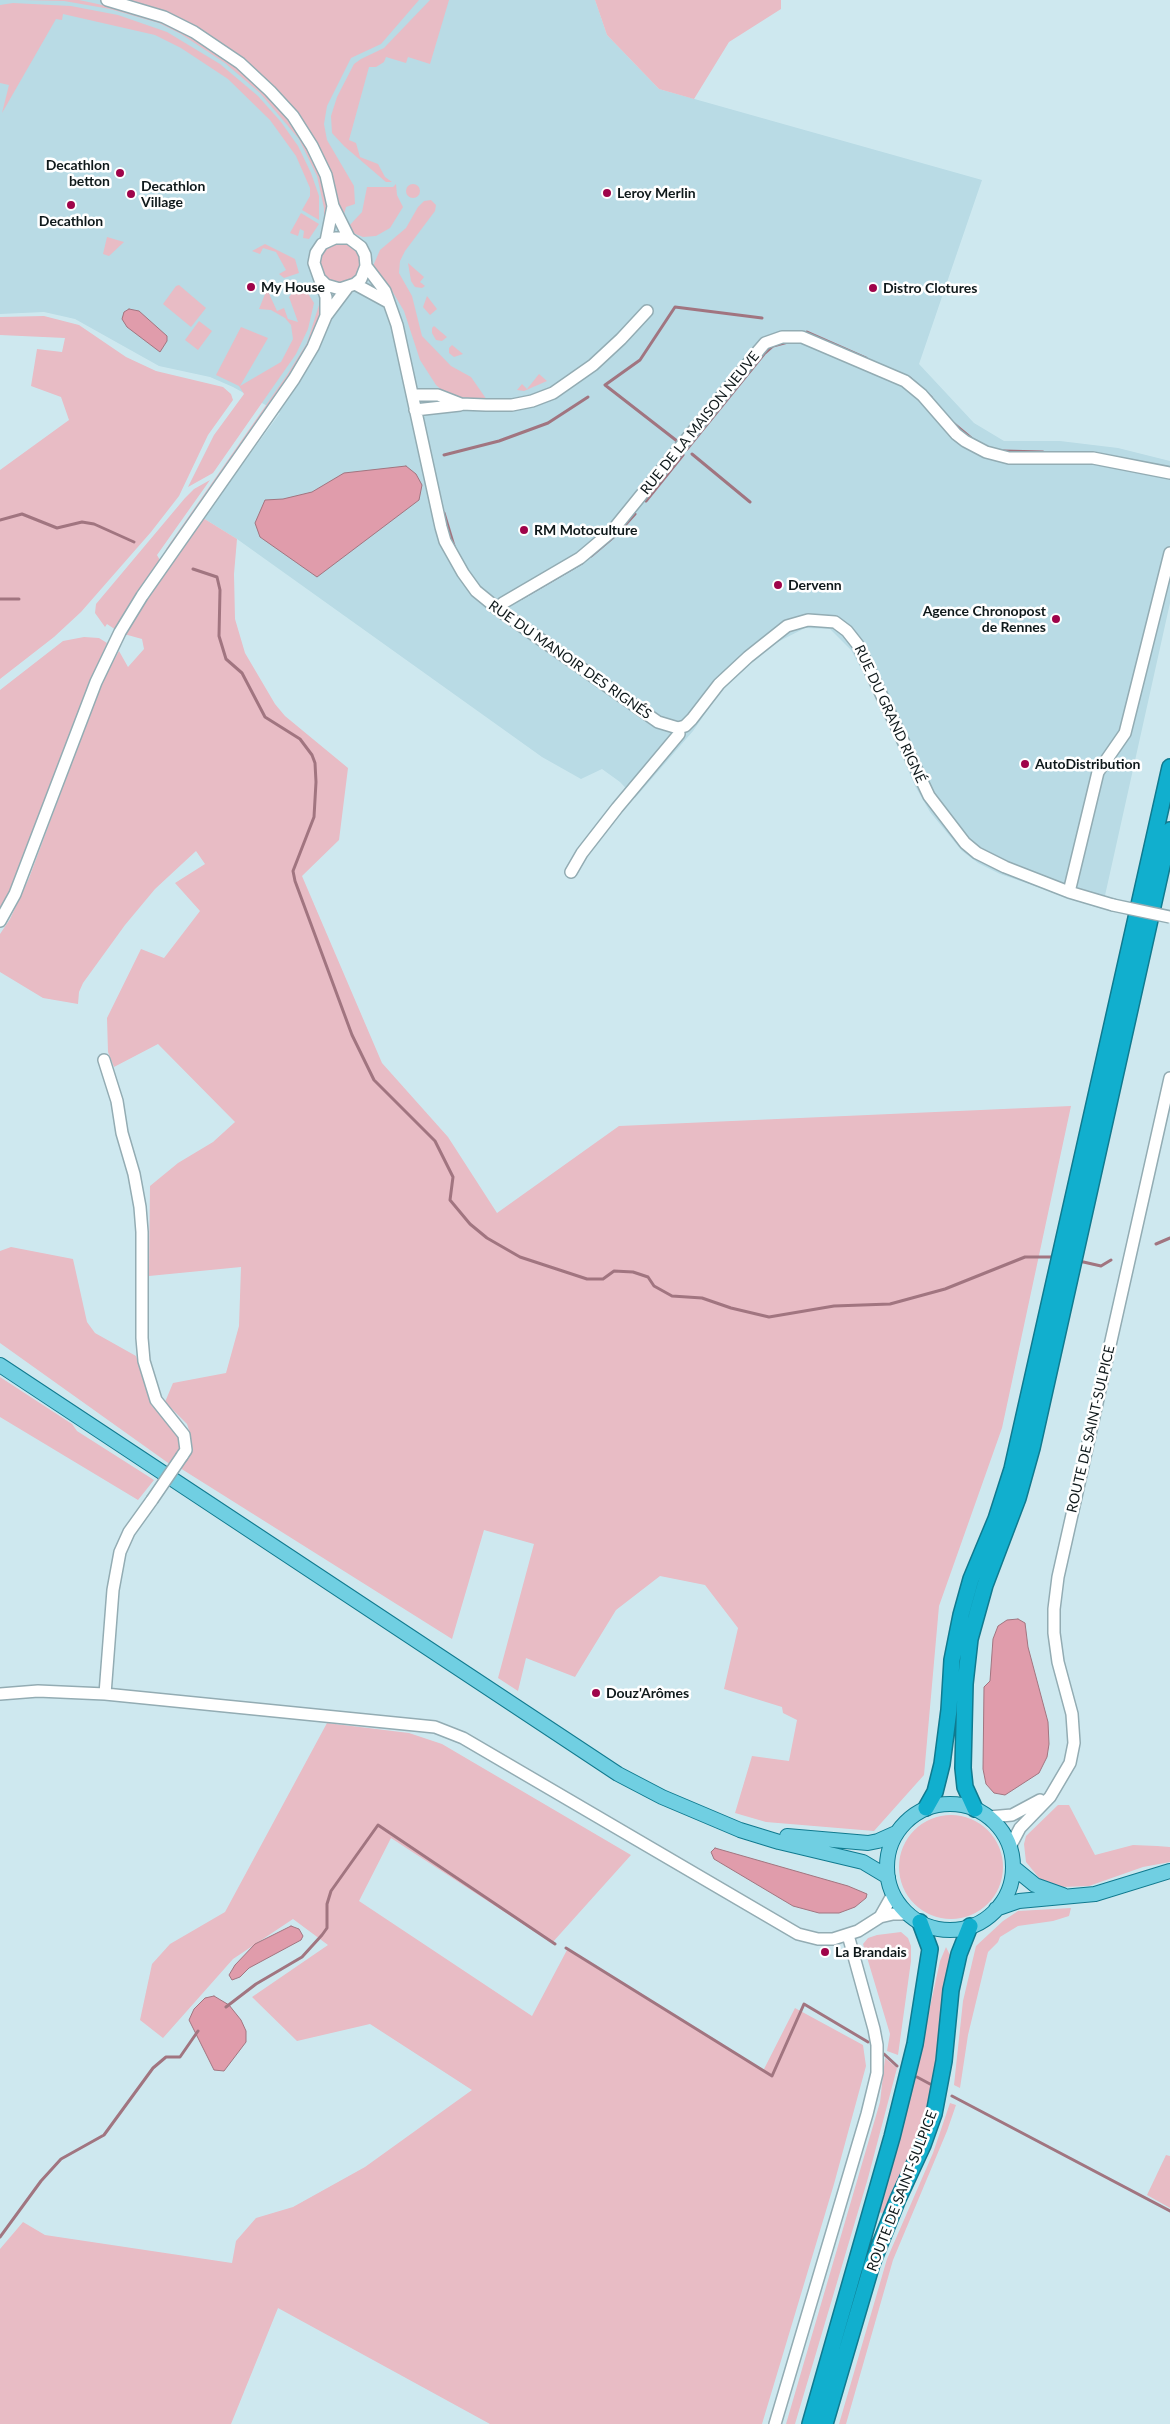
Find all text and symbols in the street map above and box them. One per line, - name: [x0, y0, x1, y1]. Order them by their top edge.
- place label: Decathlon betton: [46, 157, 110, 190]
- marker: Decathlon betton: [114, 167, 126, 179]
- place label: Decathlon Village: [141, 178, 205, 210]
- place label: Leroy Merlin: [617, 185, 696, 201]
- marker: Leroy Merlin: [601, 187, 613, 199]
- marker: Decathlon Village: [125, 188, 137, 200]
- marker: Decathlon: [65, 199, 77, 211]
- place label: Decathlon: [39, 213, 103, 229]
- place label: My House: [261, 279, 325, 295]
- place label: Distro Clotures: [883, 280, 977, 296]
- marker: My House: [245, 281, 257, 293]
- marker: Distro Clotures: [867, 282, 879, 294]
- street label: RUE DE LA MAISON NEUVE: [637, 348, 763, 498]
- place label: RM Motoculture: [534, 522, 637, 538]
- marker: RM Motoculture: [518, 524, 530, 536]
- place label: Dervenn: [788, 577, 842, 593]
- marker: Dervenn: [772, 579, 784, 591]
- street label: RUE DU MANOIR DES RIGNÉS: [485, 597, 655, 723]
- place label: Agence Chronopost de Rennes: [923, 603, 1046, 636]
- marker: Agence Chronopost de Rennes: [1050, 613, 1062, 625]
- street label: RUE DU GRAND RIGNÉ: [851, 642, 929, 786]
- place label: AutoDistribution: [1035, 756, 1140, 772]
- marker: AutoDistribution: [1019, 758, 1031, 770]
- street label: ROUTE DE SAINT-SULPICE: [1064, 1344, 1118, 1514]
- place label: Douz'Arômes: [606, 1685, 689, 1701]
- marker: Douz'Arômes: [590, 1687, 602, 1699]
- place label: La Brandais: [835, 1944, 907, 1960]
- marker: La Brandais: [819, 1946, 831, 1958]
- street label: ROUTE DE SAINT-SULPICE: [863, 2108, 941, 2274]

